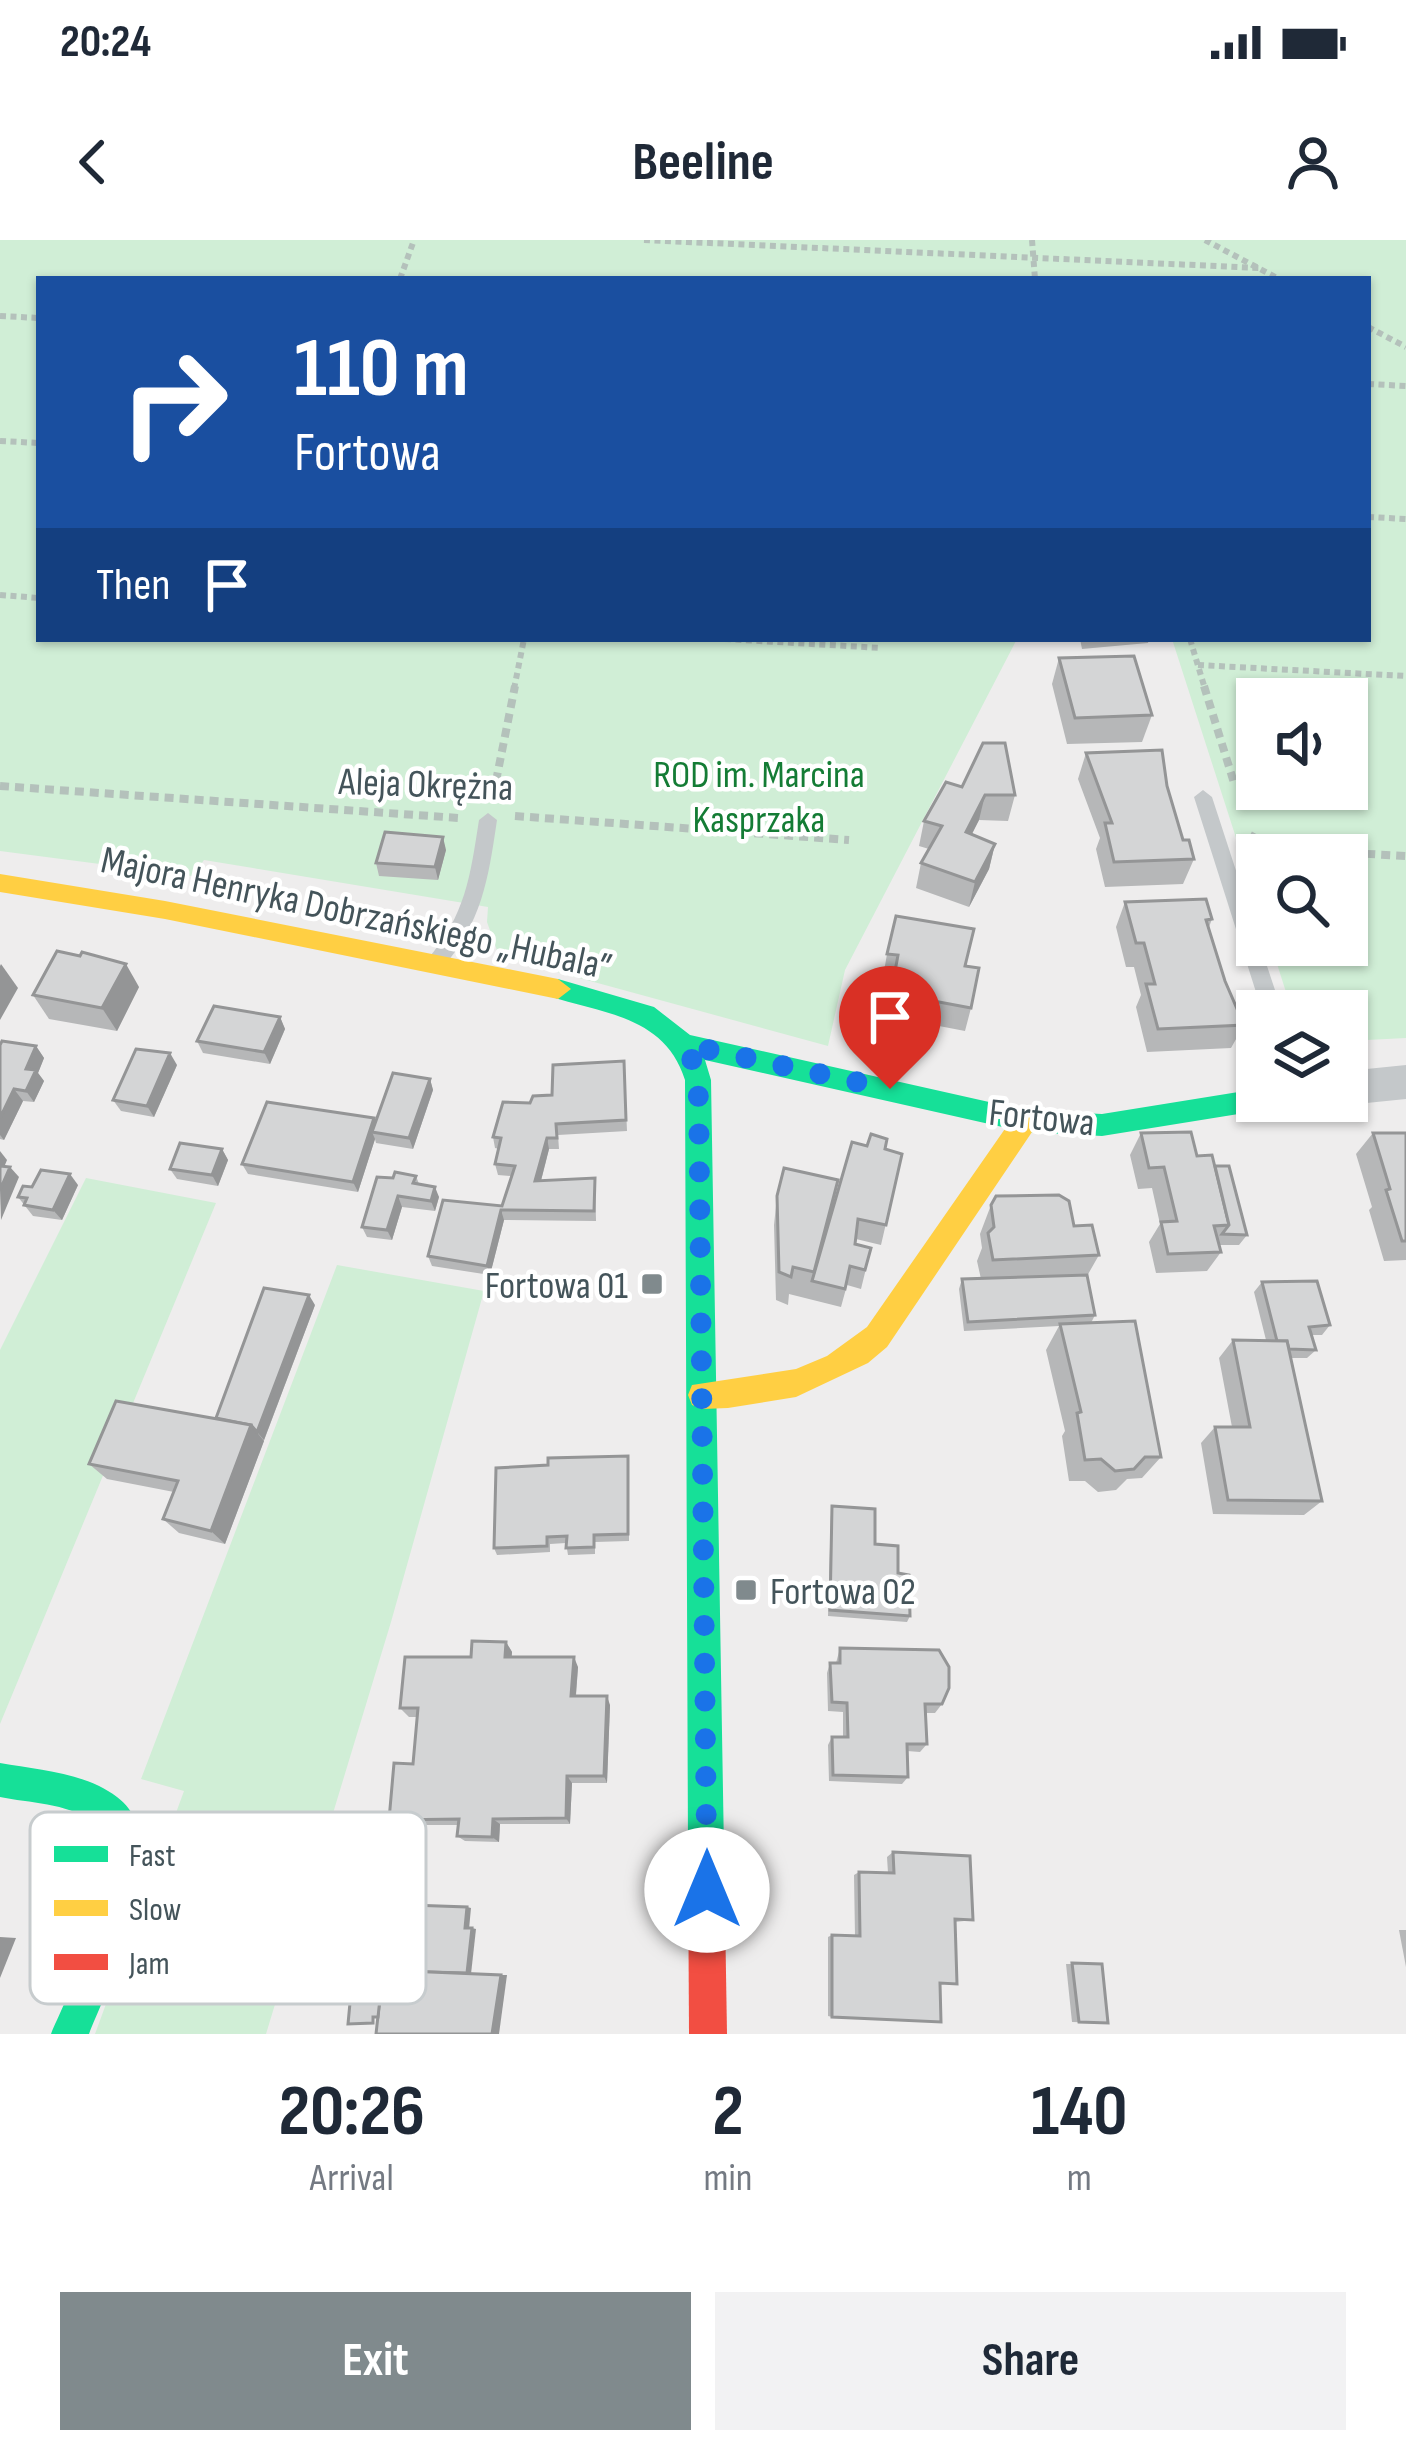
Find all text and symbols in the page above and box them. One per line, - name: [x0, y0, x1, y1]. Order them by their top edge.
- text: 20:24: [60, 15, 151, 70]
- icon: back: [60, 129, 126, 195]
- icon: person: [1280, 129, 1346, 195]
- text: Beeline: [632, 130, 774, 195]
- text: 110 m: [294, 319, 469, 420]
- icon: right: [96, 324, 252, 480]
- text: Fortowa: [294, 421, 441, 486]
- icon: arrive: [194, 552, 260, 618]
- text: Then: [96, 558, 170, 613]
- map controls: [1236, 678, 1368, 1122]
- button: sound: [1236, 678, 1368, 810]
- park label: ROD im. Marcina Kasprzaka: [653, 752, 865, 844]
- street label: Aleja Okrężna: [337, 759, 514, 812]
- button: search: [1236, 834, 1368, 966]
- street label: Majora Henryka Dobrzańskiego „Hubala”: [97, 837, 616, 992]
- pin: [839, 966, 941, 1089]
- icon: arrive: [857, 984, 923, 1050]
- button: layers: [1236, 990, 1368, 1122]
- street label: Fortowa: [987, 1090, 1097, 1147]
- place label: Fortowa 01: [485, 1263, 628, 1310]
- marker: Fortowa 01: [639, 1271, 665, 1297]
- place label: Fortowa 02: [770, 1569, 916, 1616]
- marker: Fortowa 02: [733, 1577, 759, 1603]
- legend: [30, 1812, 426, 2004]
- position arrow: [644, 1827, 770, 1953]
- text: Fast: [129, 1836, 176, 1876]
- text: Slow: [129, 1890, 181, 1930]
- text: Jam: [128, 1944, 170, 1984]
- text: 20:26: [279, 2069, 425, 2156]
- text: 2: [712, 2069, 744, 2156]
- text: 140: [1031, 2069, 1127, 2156]
- text: Arrival: [310, 2155, 394, 2202]
- text: min: [703, 2155, 752, 2202]
- text: m: [1067, 2155, 1092, 2202]
- button: Exit: [60, 2292, 691, 2430]
- button: Share: [715, 2292, 1346, 2430]

